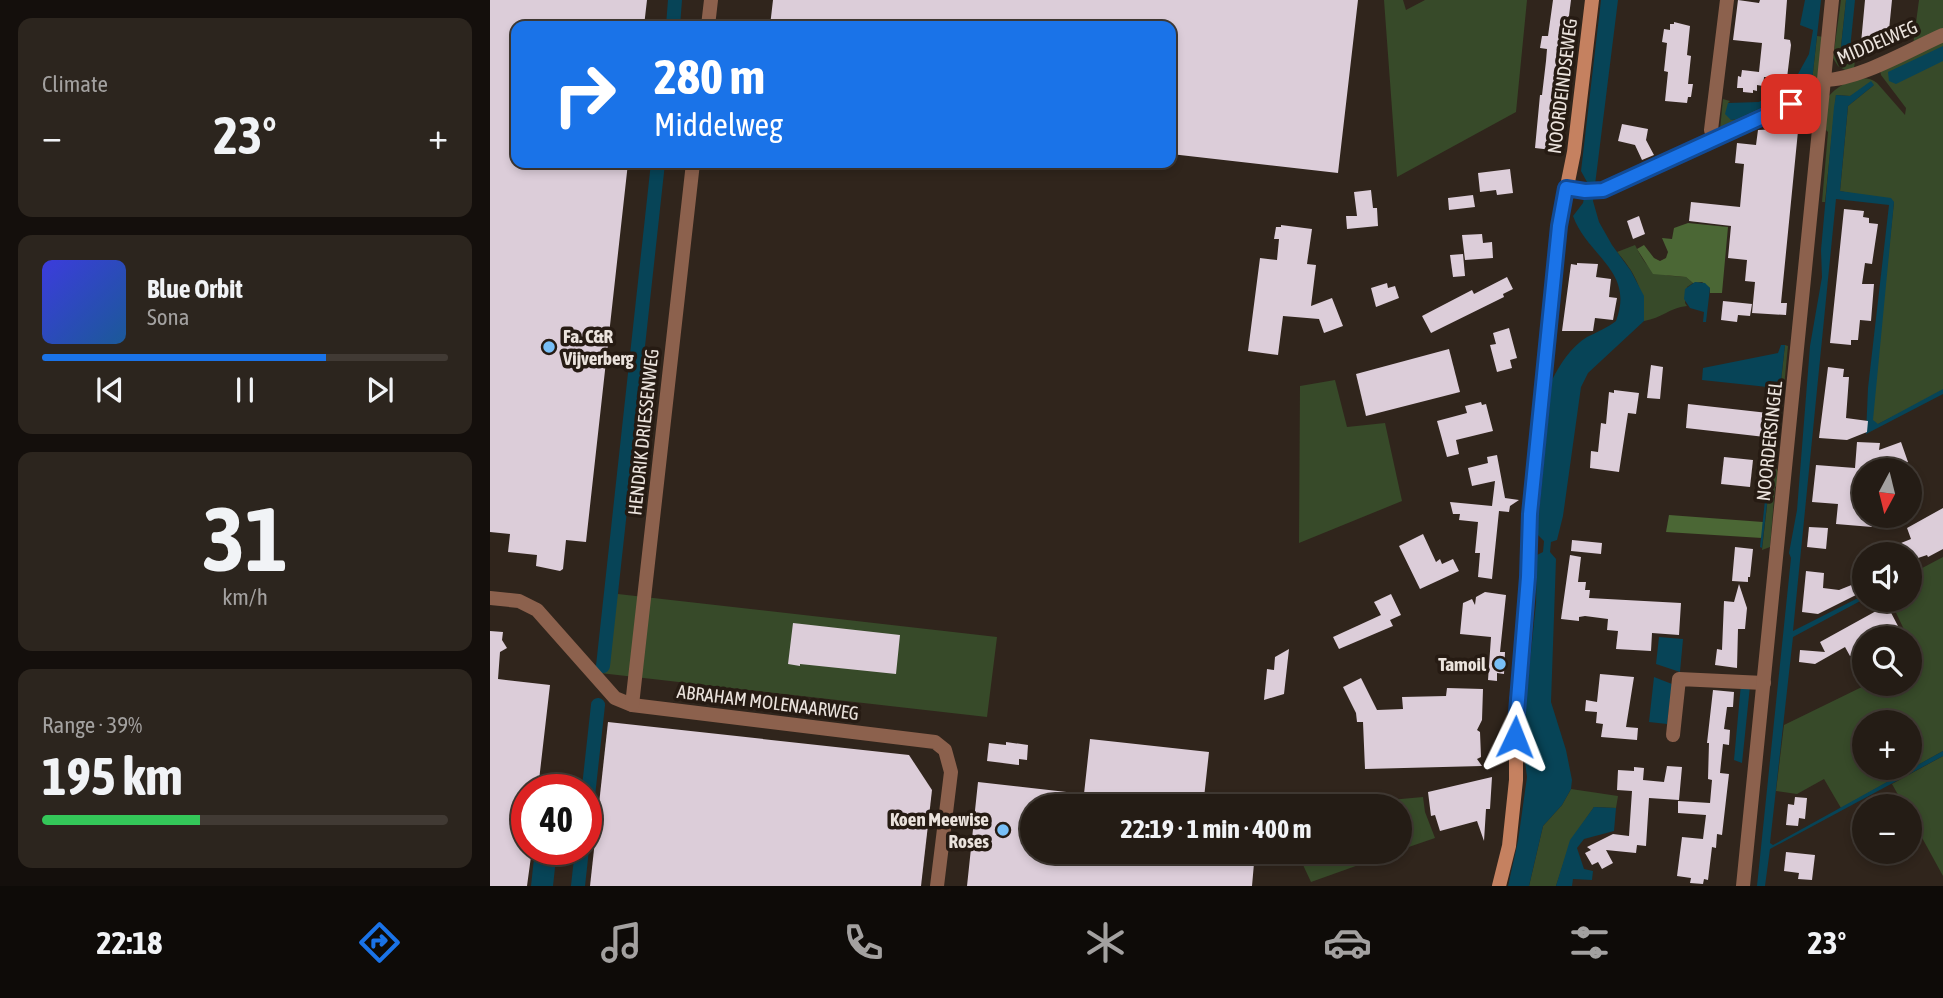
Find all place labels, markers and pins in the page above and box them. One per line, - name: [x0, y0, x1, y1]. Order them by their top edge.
- pin: [1761, 74, 1821, 134]
- place label: Fa. C&R Vijverberg: [562, 325, 635, 369]
- marker: Fa. C&R Vijverberg: [541, 339, 557, 355]
- place label: Tamoil: [1438, 653, 1487, 675]
- marker: Tamoil: [1492, 656, 1508, 672]
- place label: Koen Meewise Roses: [890, 808, 989, 852]
- marker: Koen Meewise Roses: [995, 822, 1011, 838]

